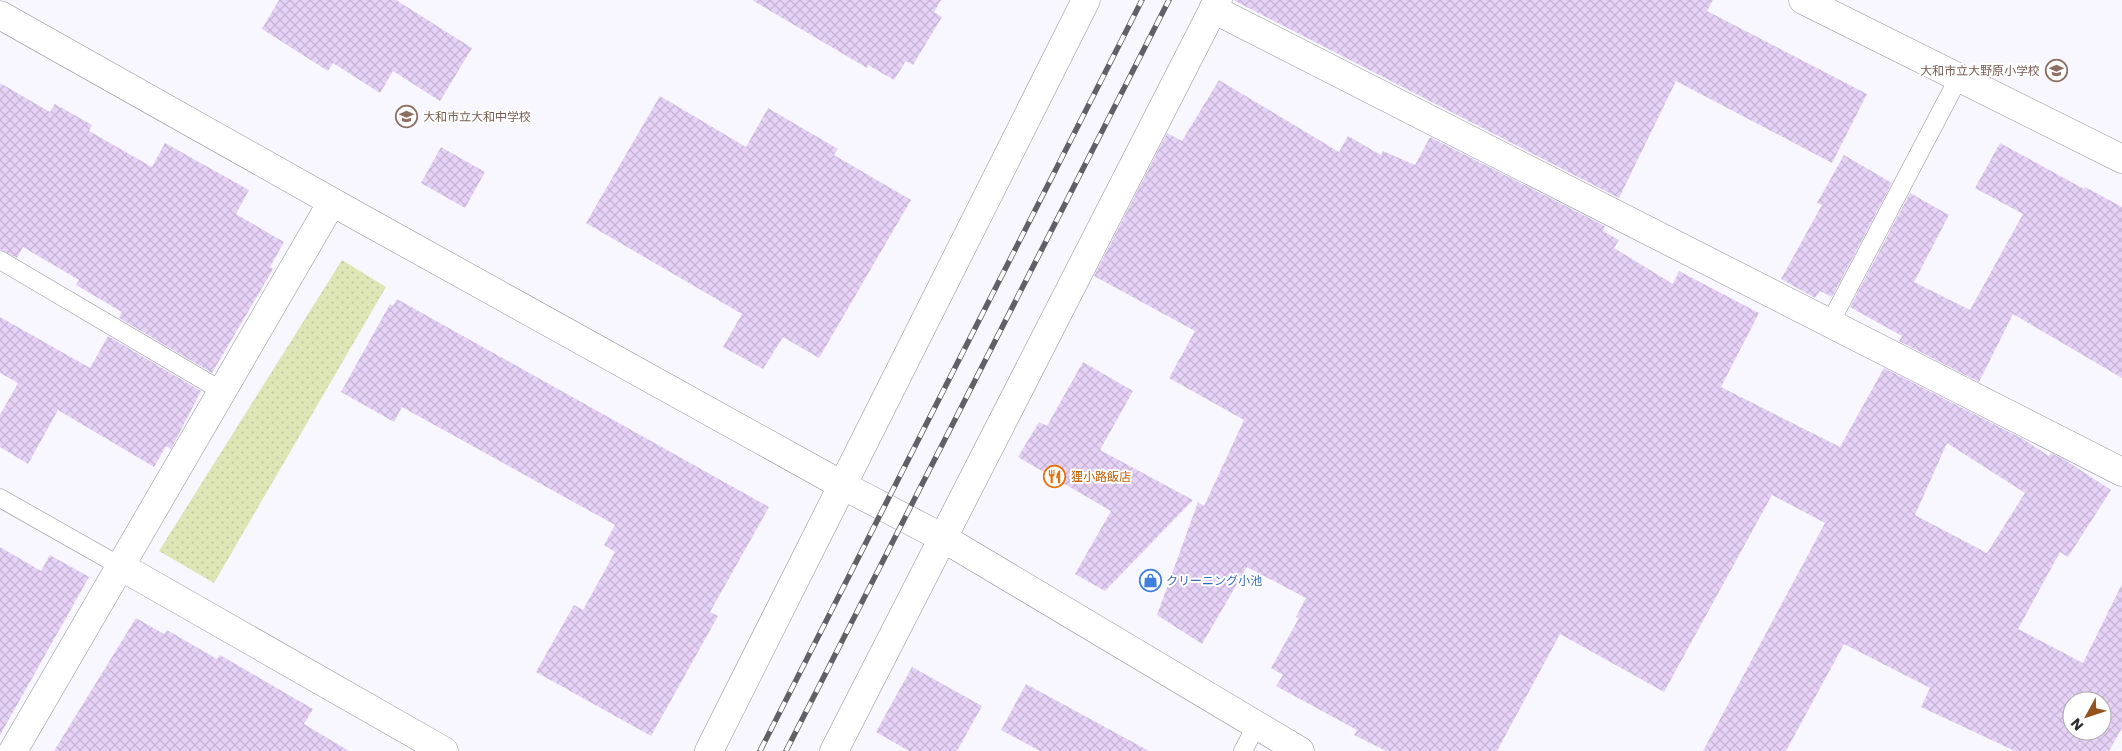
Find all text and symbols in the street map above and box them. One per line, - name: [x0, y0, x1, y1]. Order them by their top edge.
- school or university icon: 大和市立大野原小学校: [2044, 58, 2068, 82]
- place label: 大和市立大野原小学校: [1920, 62, 2040, 79]
- school or university icon: 大和市立大和中学校: [395, 104, 419, 128]
- place label: 大和市立大和中学校: [423, 108, 531, 125]
- restaurant icon: 狸小路飯店: [1043, 464, 1067, 488]
- place label: 狸小路飯店: [1071, 468, 1131, 485]
- shop icon: クリーニング小池: [1138, 568, 1162, 592]
- place label: クリーニング小池: [1166, 572, 1262, 589]
- north arrow: [2062, 691, 2112, 741]
- text: N: [2066, 714, 2088, 735]

